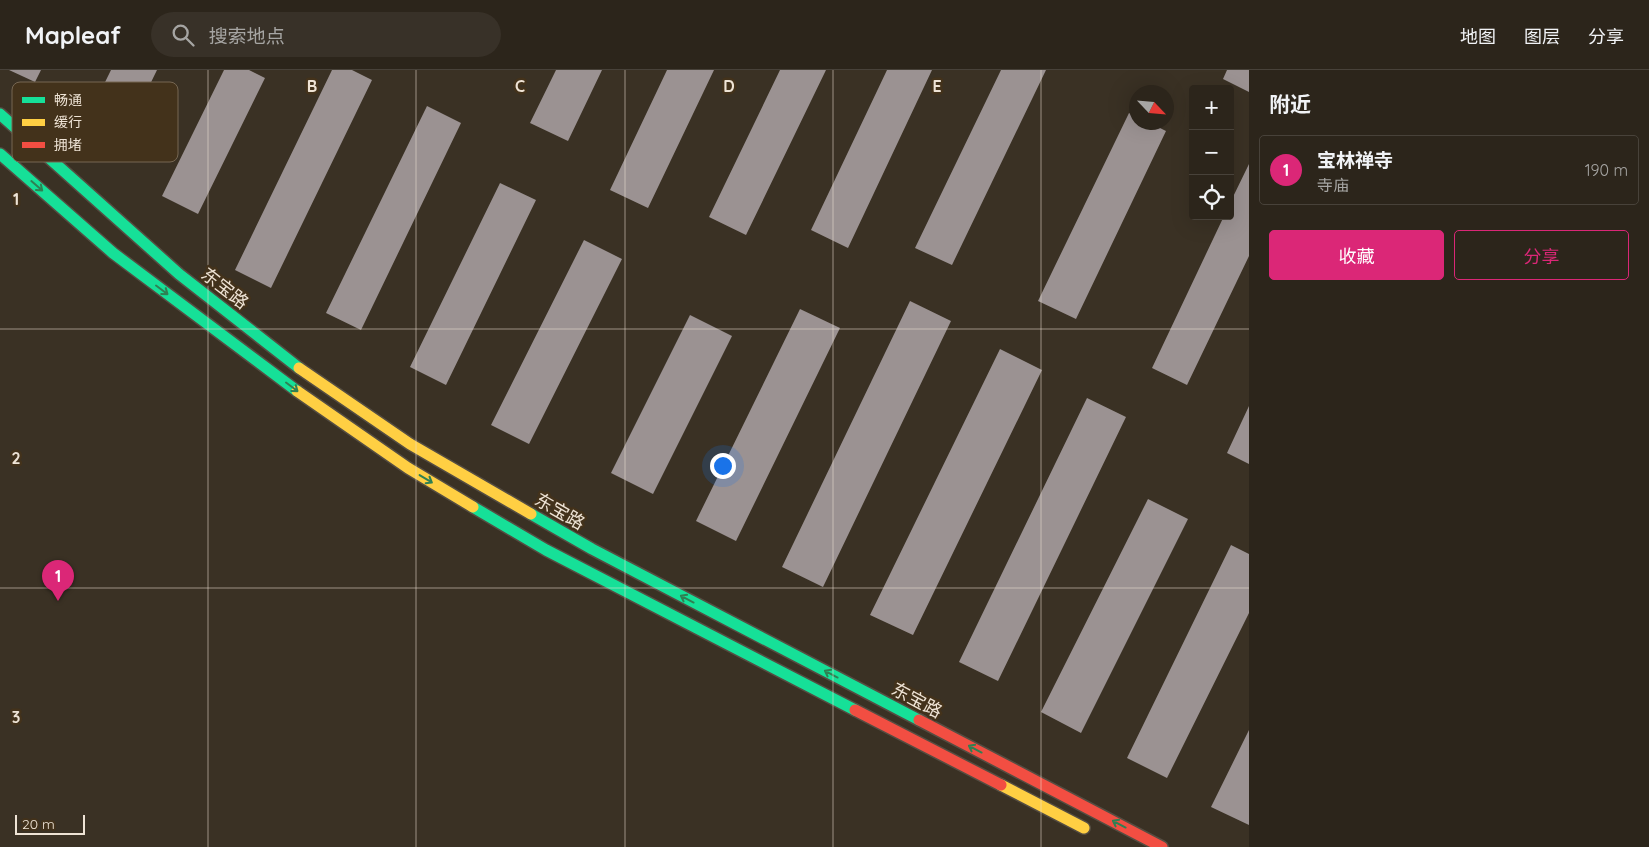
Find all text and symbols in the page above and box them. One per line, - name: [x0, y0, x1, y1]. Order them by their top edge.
- search box: [151, 12, 501, 57]
- text: Mapleaf: [25, 20, 121, 50]
- icon: search: [169, 21, 197, 49]
- text: 搜索地点: [209, 24, 285, 48]
- text: 地图: [1460, 25, 1496, 48]
- text: 图层: [1524, 25, 1560, 48]
- text: 分享: [1588, 25, 1624, 48]
- text: B: [307, 76, 317, 96]
- text: C: [515, 76, 525, 96]
- text: D: [723, 76, 735, 96]
- text: E: [932, 76, 942, 96]
- legend: [12, 82, 178, 162]
- north arrow: [1129, 85, 1174, 130]
- map controls: [1189, 85, 1234, 220]
- button: +: [1189, 85, 1234, 130]
- text: 畅通: [54, 91, 82, 109]
- text: 附近: [1269, 91, 1311, 117]
- text: 缓行: [54, 113, 82, 131]
- button: −: [1189, 130, 1234, 175]
- text: 拥堵: [54, 136, 82, 154]
- text: 宝林禅寺: [1317, 148, 1393, 172]
- text: 1: [1283, 160, 1289, 180]
- text: 190 m: [1585, 160, 1628, 180]
- button: locate: [1189, 175, 1234, 220]
- text: 寺庙: [1317, 175, 1349, 195]
- one-way arrow: [30, 180, 43, 192]
- text: 1: [13, 189, 19, 209]
- button: 收藏: [1269, 230, 1444, 280]
- button: 分享: [1454, 230, 1629, 280]
- street label: 东宝路: [197, 262, 253, 314]
- one-way arrow: [155, 284, 168, 295]
- one-way arrow: [285, 382, 299, 392]
- text: 2: [11, 448, 21, 468]
- your location: [710, 453, 736, 479]
- one-way arrow: [418, 474, 432, 484]
- street label: 东宝路: [531, 488, 589, 534]
- pin: 1: [42, 560, 74, 601]
- one-way arrow: [679, 594, 694, 604]
- one-way arrow: [823, 669, 838, 679]
- street label: 东宝路: [888, 677, 946, 723]
- text: 3: [12, 707, 20, 727]
- one-way arrow: [967, 744, 982, 754]
- scale bar: [15, 812, 85, 835]
- text: 20 m: [22, 815, 55, 833]
- one-way arrow: [1111, 819, 1126, 829]

